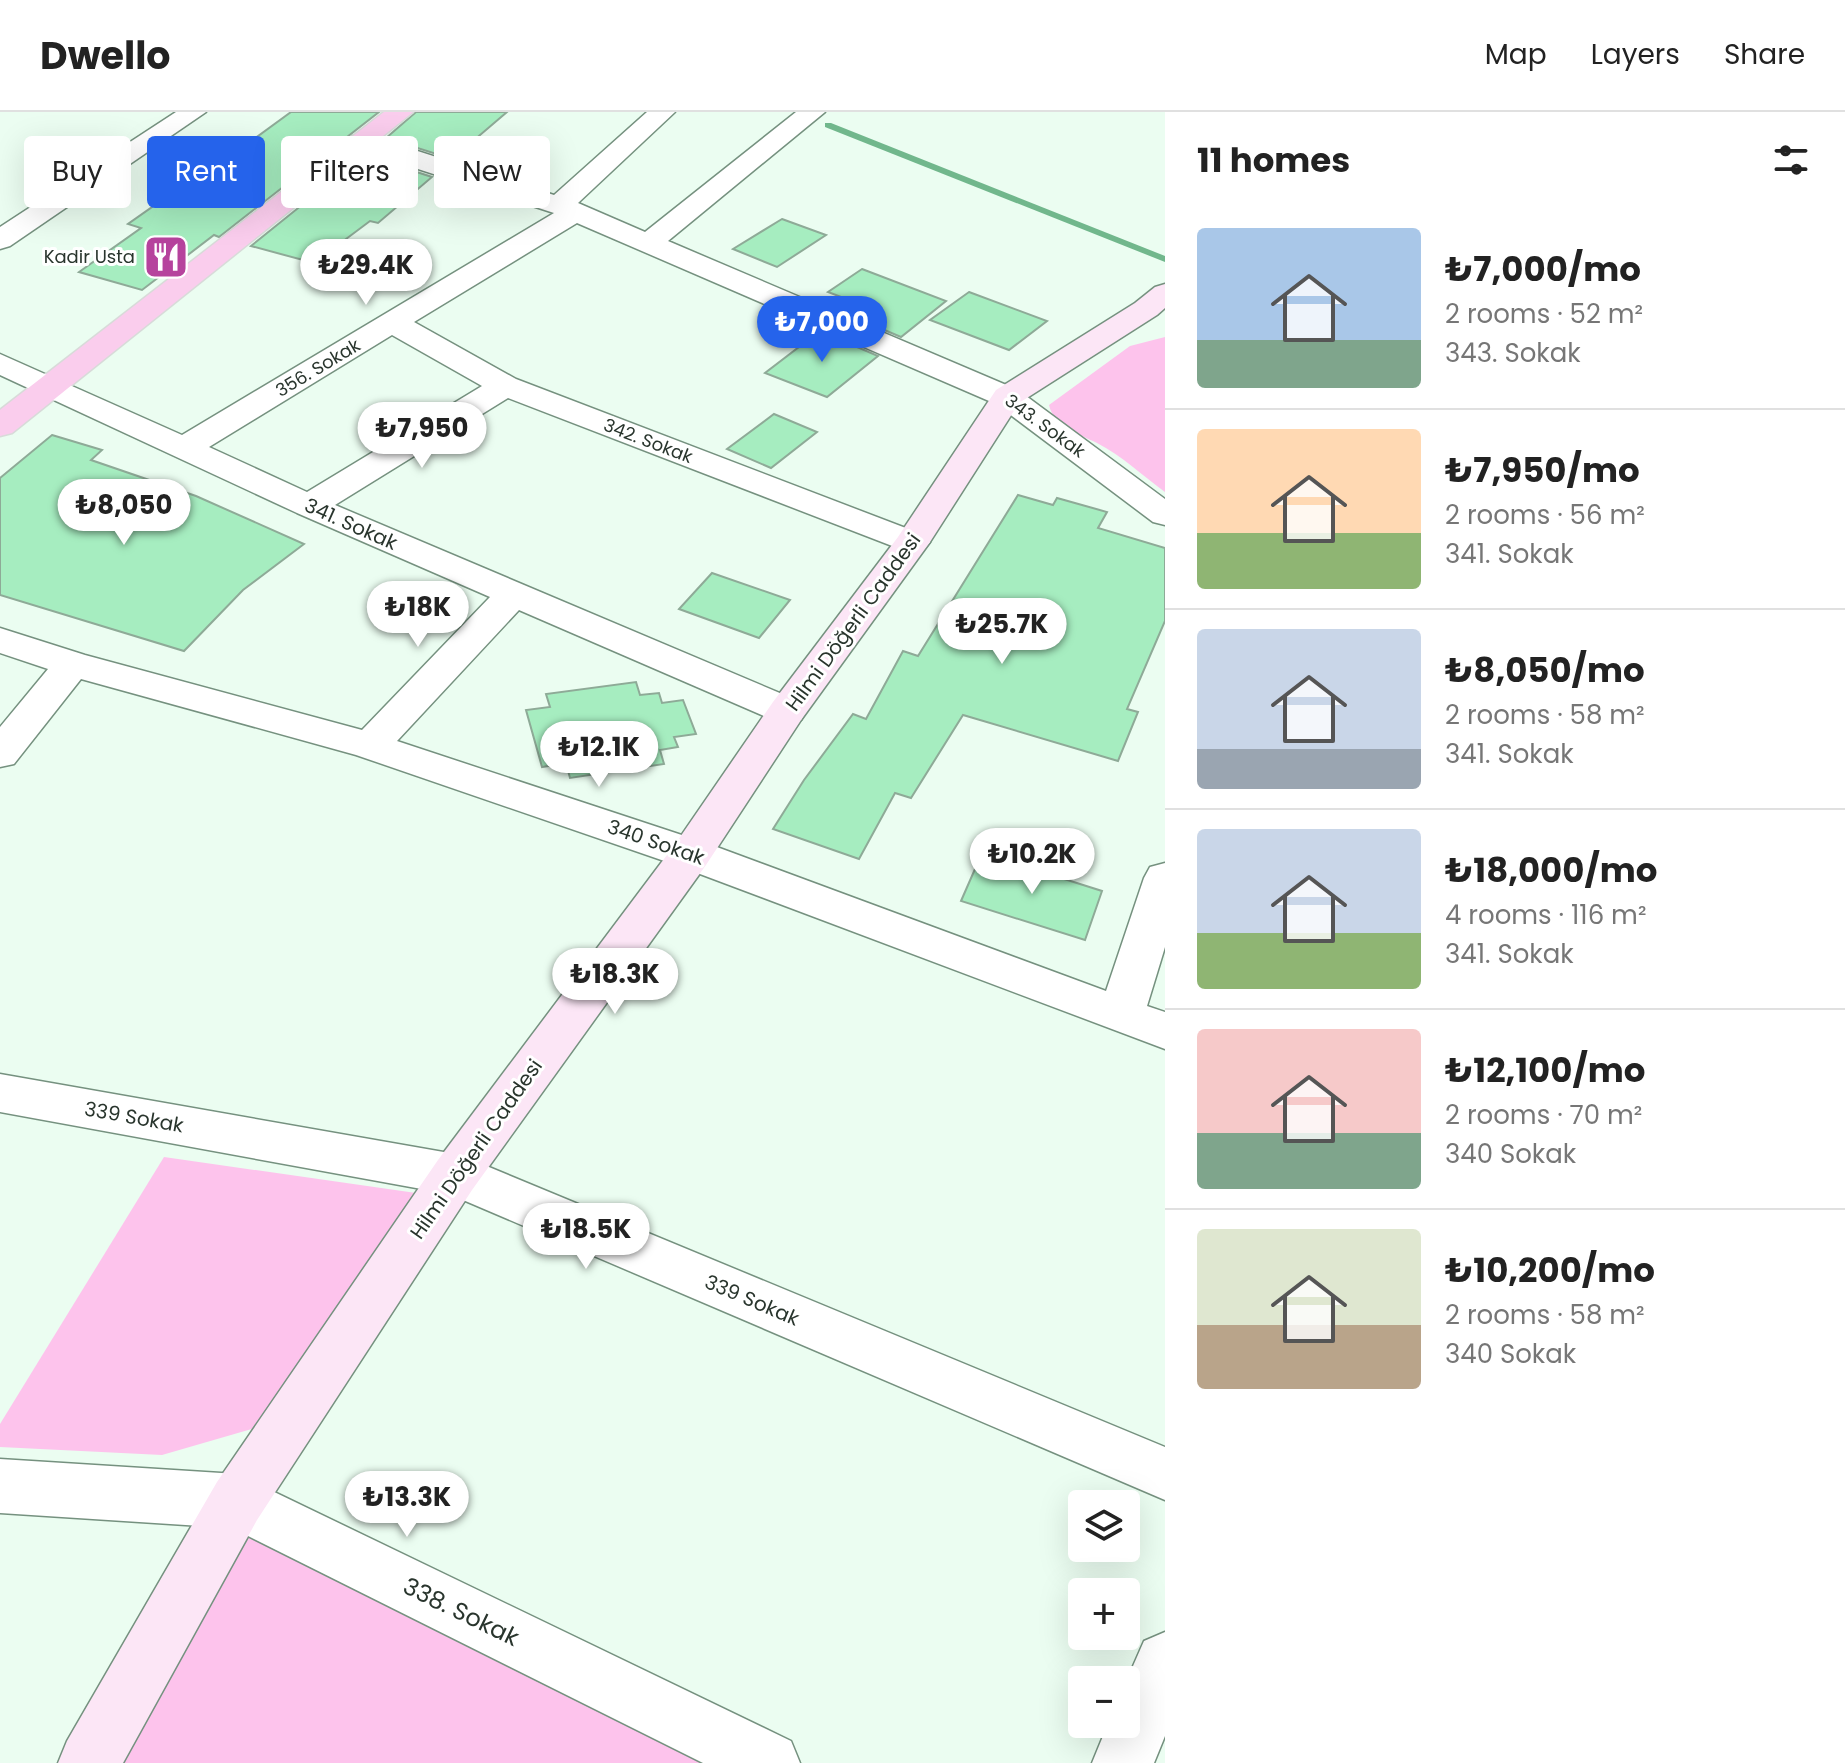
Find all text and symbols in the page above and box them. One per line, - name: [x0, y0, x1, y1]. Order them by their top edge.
- text: Dwello: [40, 29, 171, 82]
- text: Map: [1485, 35, 1547, 74]
- text: Layers: [1591, 35, 1680, 74]
- text: Share: [1724, 35, 1805, 74]
- chip: Buy: [24, 136, 131, 208]
- chip: Rent: [147, 136, 265, 208]
- chip: Filters: [281, 136, 418, 208]
- chip: New: [434, 136, 550, 208]
- text: 11 homes: [1197, 136, 1350, 184]
- icon: filters: [1769, 138, 1813, 182]
- restaurant icon: Kadir Usta: [142, 233, 190, 281]
- pin: ₺29.4K: [301, 239, 431, 307]
- place label: Kadir Usta: [44, 244, 135, 269]
- text: ₺7,000/mo: [1445, 245, 1641, 293]
- text: ₺29.4K: [318, 247, 414, 283]
- icon: home: [1261, 260, 1357, 356]
- pin: ₺7,000: [757, 296, 887, 364]
- text: 2 rooms · 52 m²: [1445, 296, 1643, 332]
- text: ₺7,000: [775, 304, 869, 340]
- street label: 356. Sokak: [271, 332, 365, 403]
- text: 343. Sokak: [1445, 335, 1581, 371]
- street label: 343. Sokak: [1000, 388, 1091, 464]
- pin: ₺7,950: [357, 402, 487, 470]
- text: ₺7,950: [376, 410, 468, 446]
- street label: 342. Sokak: [600, 412, 697, 469]
- text: ₺7,950/mo: [1445, 446, 1640, 494]
- icon: home: [1261, 461, 1357, 557]
- pin: ₺8,050: [59, 479, 189, 547]
- text: ₺8,050: [76, 487, 172, 523]
- street label: 341. Sokak: [300, 491, 403, 557]
- text: 2 rooms · 56 m²: [1445, 497, 1645, 533]
- street label: Hilmi Döğerli Caddesi: [779, 527, 927, 717]
- text: 341. Sokak: [1445, 536, 1574, 572]
- pin: ₺18K: [371, 581, 465, 649]
- text: ₺18K: [385, 589, 451, 625]
- pin: ₺25.7K: [937, 598, 1067, 666]
- text: ₺25.7K: [956, 606, 1048, 642]
- text: ₺8,050/mo: [1445, 646, 1645, 694]
- icon: home: [1261, 661, 1357, 757]
- text: 2 rooms · 58 m²: [1445, 697, 1645, 733]
- pin: ₺12.1K: [534, 721, 664, 789]
- text: ₺12.1K: [558, 729, 640, 765]
- text: 341. Sokak: [1445, 736, 1574, 772]
- street label: 340 Sokak: [604, 812, 709, 872]
- pin: ₺10.2K: [967, 828, 1097, 896]
- text: ₺10.2K: [988, 836, 1076, 872]
- text: ₺18,000/mo: [1445, 846, 1658, 894]
- icon: home: [1261, 861, 1357, 957]
- text: 4 rooms · 116 m²: [1445, 897, 1646, 933]
- text: 341. Sokak: [1445, 936, 1574, 972]
- pin: ₺18.3K: [550, 948, 680, 1016]
- text: ₺18.3K: [570, 956, 660, 992]
- text: ₺12,100/mo: [1445, 1046, 1646, 1094]
- street label: Hilmi Döğerli Caddesi: [403, 1053, 549, 1245]
- icon: home: [1261, 1061, 1357, 1157]
- street label: 339 Sokak: [82, 1095, 186, 1140]
- text: 2 rooms · 70 m²: [1445, 1097, 1642, 1133]
- text: 340 Sokak: [1445, 1136, 1576, 1172]
- pin: ₺18.5K: [521, 1203, 651, 1271]
- text: ₺18.5K: [541, 1211, 631, 1247]
- text: ₺10,200/mo: [1445, 1246, 1655, 1294]
- icon: home: [1261, 1261, 1357, 1357]
- street label: 339 Sokak: [700, 1268, 804, 1333]
- text: 2 rooms · 58 m²: [1445, 1297, 1645, 1333]
- text: 340 Sokak: [1445, 1336, 1576, 1372]
- pin: ₺13.3K: [342, 1471, 472, 1539]
- text: ₺13.3K: [363, 1479, 451, 1515]
- map controls: [1068, 1490, 1140, 1738]
- button: layers: [1068, 1490, 1140, 1562]
- street label: 338. Sokak: [398, 1569, 525, 1654]
- button: +: [1068, 1578, 1140, 1650]
- button: −: [1068, 1666, 1140, 1738]

